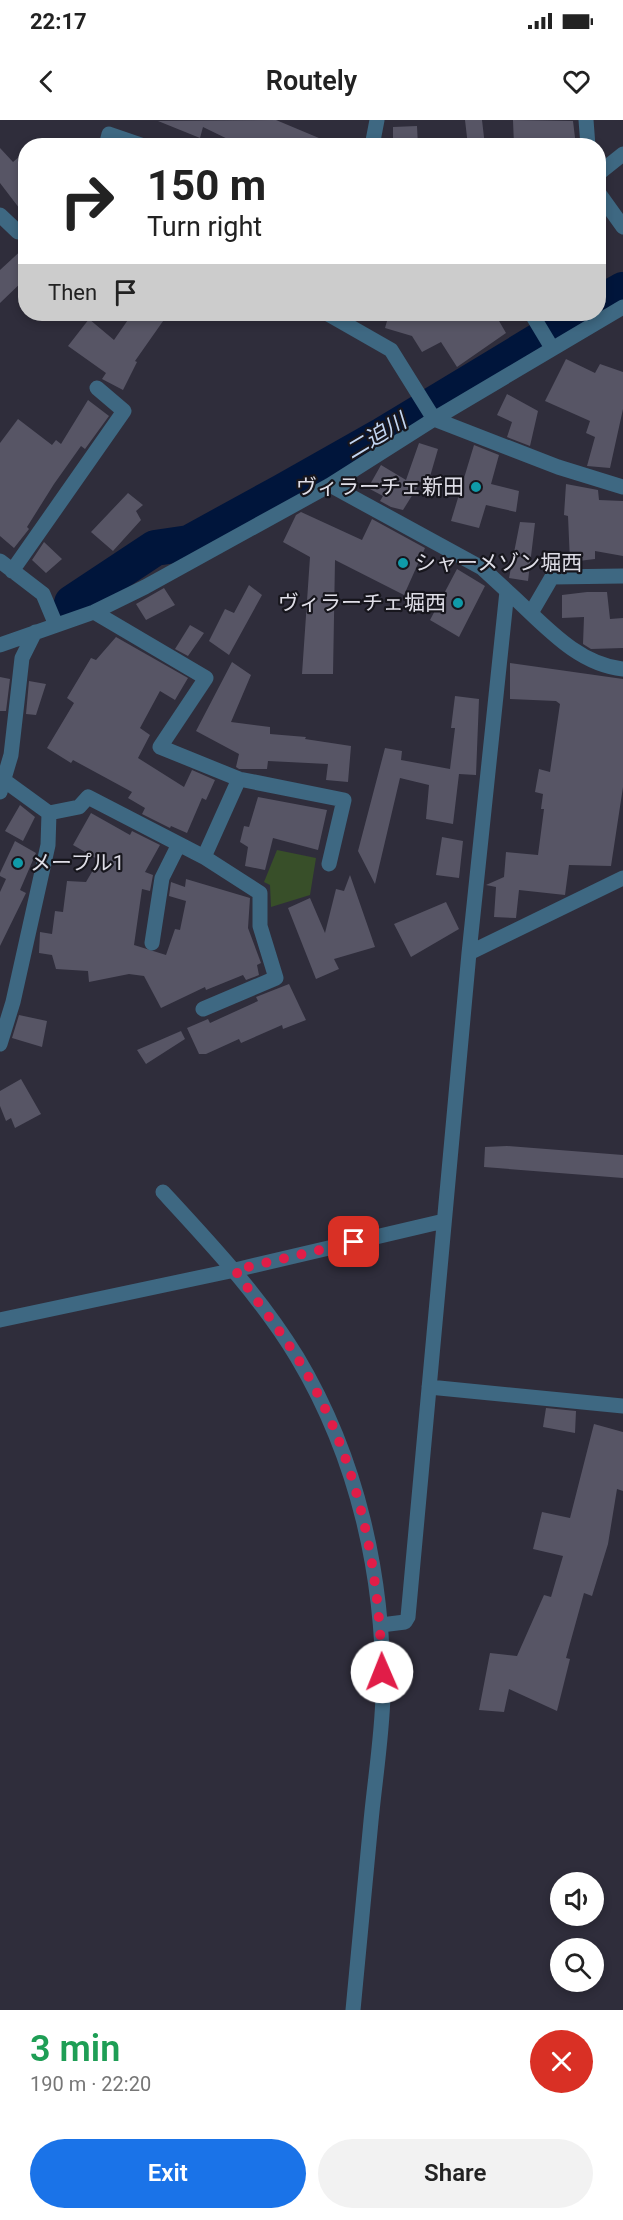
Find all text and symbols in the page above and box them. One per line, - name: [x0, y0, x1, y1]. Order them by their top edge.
- text: 22:17: [30, 9, 87, 34]
- icon: back: [30, 65, 63, 98]
- text: Routely: [266, 65, 357, 97]
- icon: heart: [560, 65, 593, 98]
- text: 150 m: [147, 161, 266, 210]
- icon: right: [48, 162, 126, 240]
- text: Turn right: [147, 211, 262, 243]
- icon: arrive: [109, 276, 142, 309]
- text: Then: [48, 280, 97, 305]
- water label: 二迫川: [341, 407, 412, 464]
- place label: ヴィラーチェ新田: [296, 475, 464, 499]
- marker: ヴィラーチェ新田: [469, 480, 483, 494]
- place label: シャーメゾン堀西: [415, 551, 582, 575]
- marker: シャーメゾン堀西: [396, 556, 410, 570]
- place label: ヴィラーチェ堀西: [278, 591, 446, 615]
- marker: ヴィラーチェ堀西: [451, 596, 465, 610]
- place label: メープル1: [30, 851, 125, 875]
- marker: メープル1: [11, 856, 25, 870]
- pin: [328, 1216, 379, 1267]
- icon: arrive: [337, 1225, 370, 1258]
- position arrow: [350, 1640, 414, 1704]
- map controls: [550, 1872, 604, 1992]
- button: sound: [550, 1872, 604, 1926]
- button: search: [550, 1938, 604, 1992]
- text: 3 min: [30, 2028, 120, 2070]
- button: close: [530, 2030, 593, 2093]
- text: 190 m · 22:20: [30, 2072, 151, 2096]
- button: Exit: [30, 2139, 306, 2208]
- button: Share: [318, 2139, 593, 2208]

